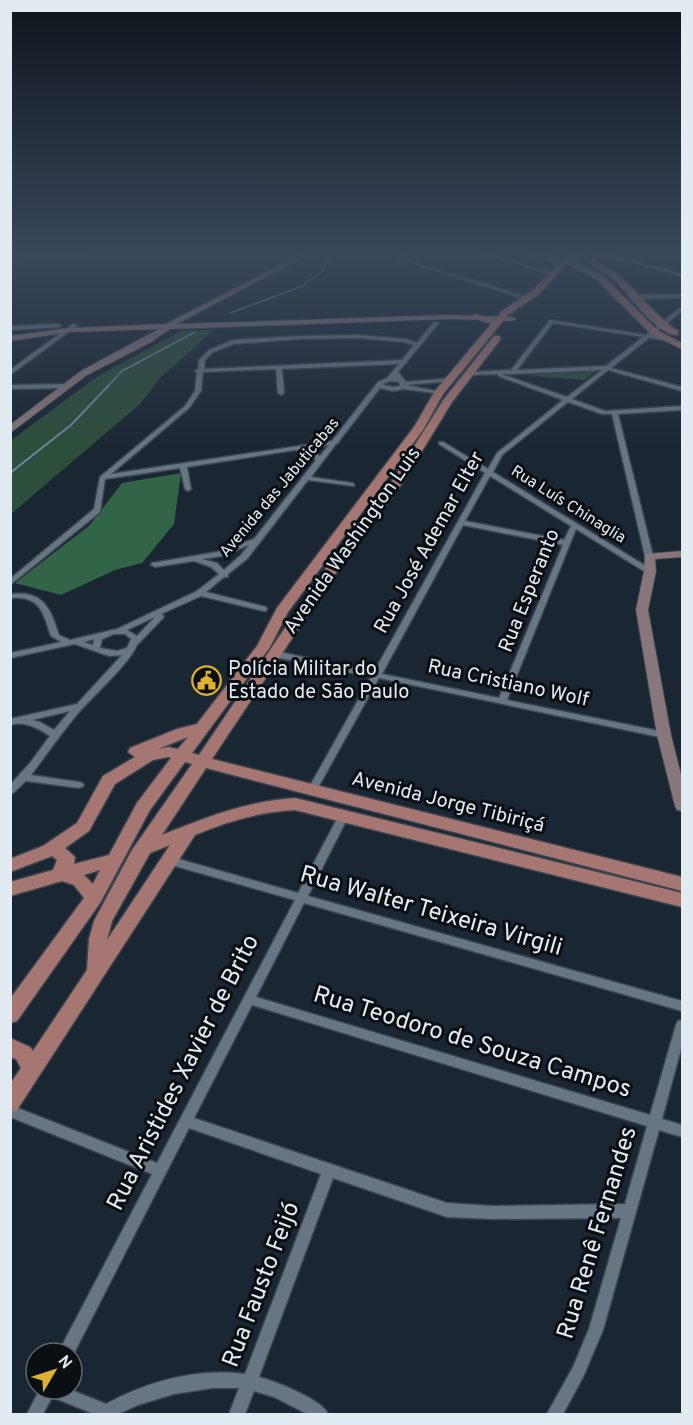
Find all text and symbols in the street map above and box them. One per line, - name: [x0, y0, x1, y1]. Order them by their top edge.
- street label: Avenida das Jabuticabas: [216, 414, 344, 562]
- street label: Avenida Washington Luis: [278, 442, 428, 640]
- street label: Rua José Ademar Elter: [369, 447, 491, 639]
- street label: Rua Luís Chinaglia: [507, 462, 629, 548]
- street label: Rua Esperanto: [493, 525, 567, 657]
- street label: Rua Cristiano Wolf: [425, 654, 591, 714]
- place label: Polícia Militar do Estado de São Paulo: [228, 657, 410, 706]
- public building icon: Polícia Militar do Estado de São Paulo: [191, 665, 223, 697]
- street label: Avenida Jorge Tibiriçá: [349, 766, 547, 840]
- street label: Rua Walter Teixeira Virgili: [296, 860, 566, 964]
- street label: Rua Aristides Xavier de Brito: [101, 930, 267, 1216]
- street label: Rua Teodoro de Souza Campos: [309, 980, 635, 1106]
- street label: Rua Renê Fernandes: [551, 1123, 645, 1343]
- street label: Rua Fausto Feijó: [217, 1198, 307, 1372]
- north arrow: [24, 1341, 84, 1401]
- text: N: [53, 1352, 75, 1374]

